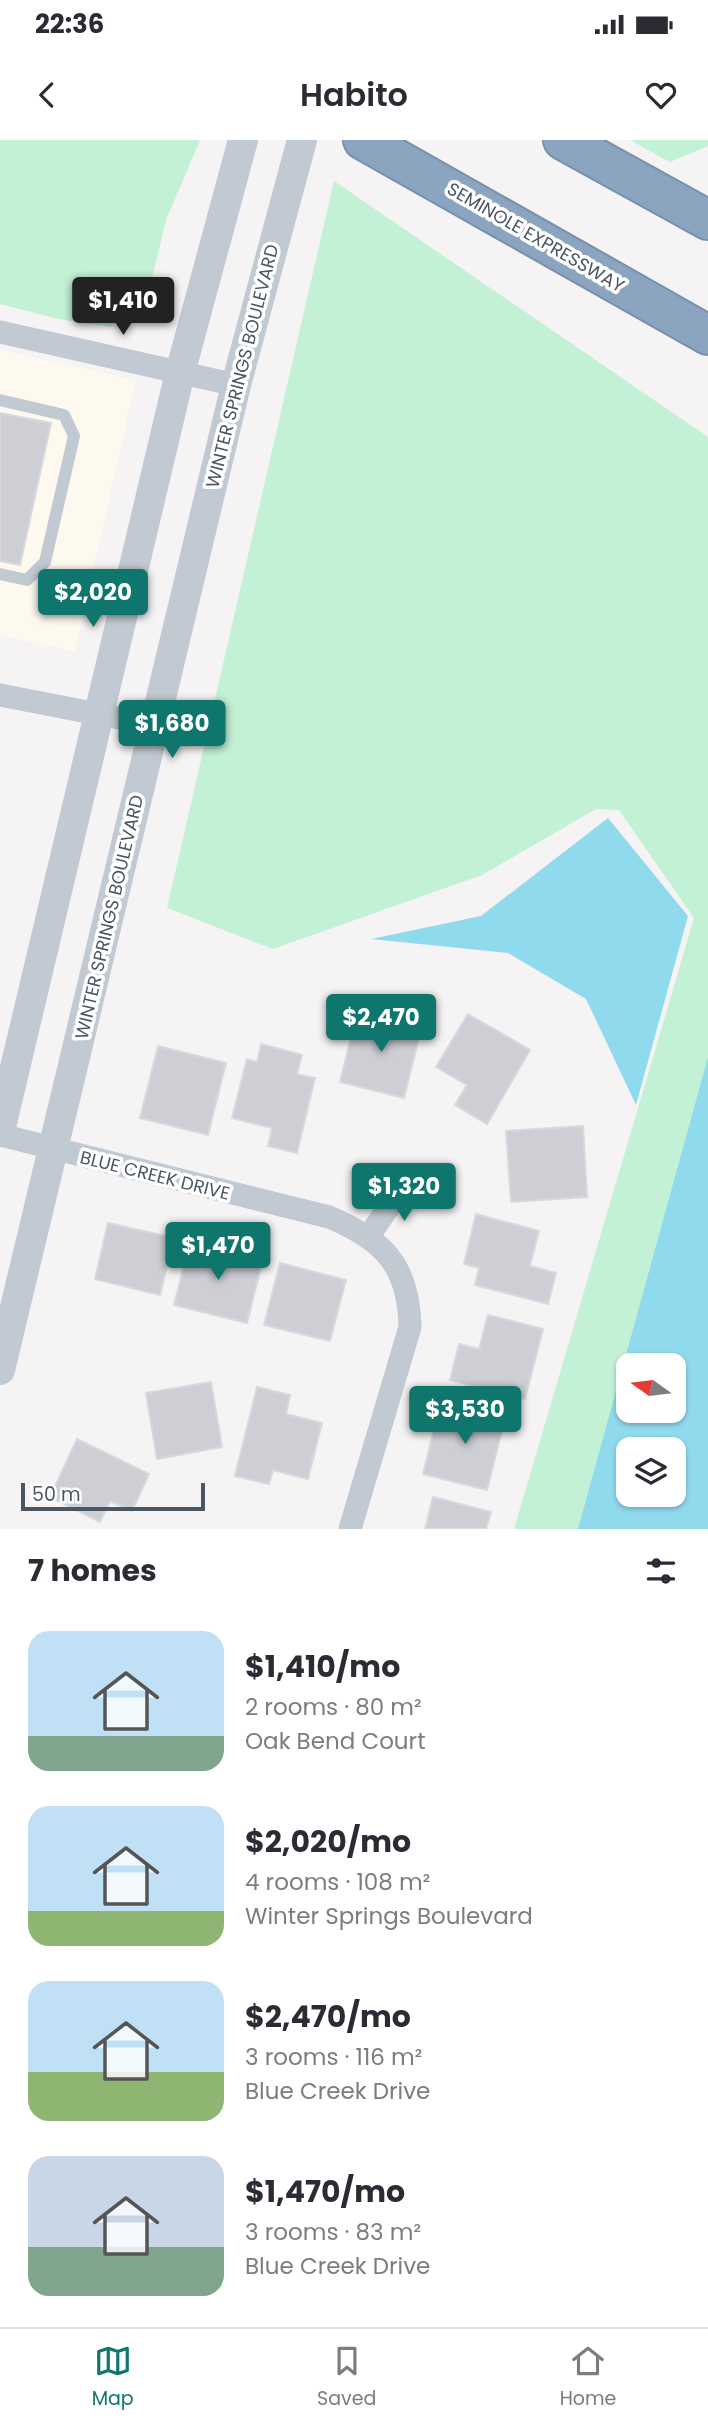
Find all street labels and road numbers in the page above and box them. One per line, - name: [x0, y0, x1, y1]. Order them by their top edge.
- street label: SEMINOLE EXPRESSWAY: [443, 176, 630, 298]
- street label: WINTER SPRINGS BOULEVARD: [200, 242, 284, 490]
- street label: WINTER SPRINGS BOULEVARD: [69, 792, 149, 1042]
- street label: BLUE CREEK DRIVE: [78, 1144, 232, 1206]

